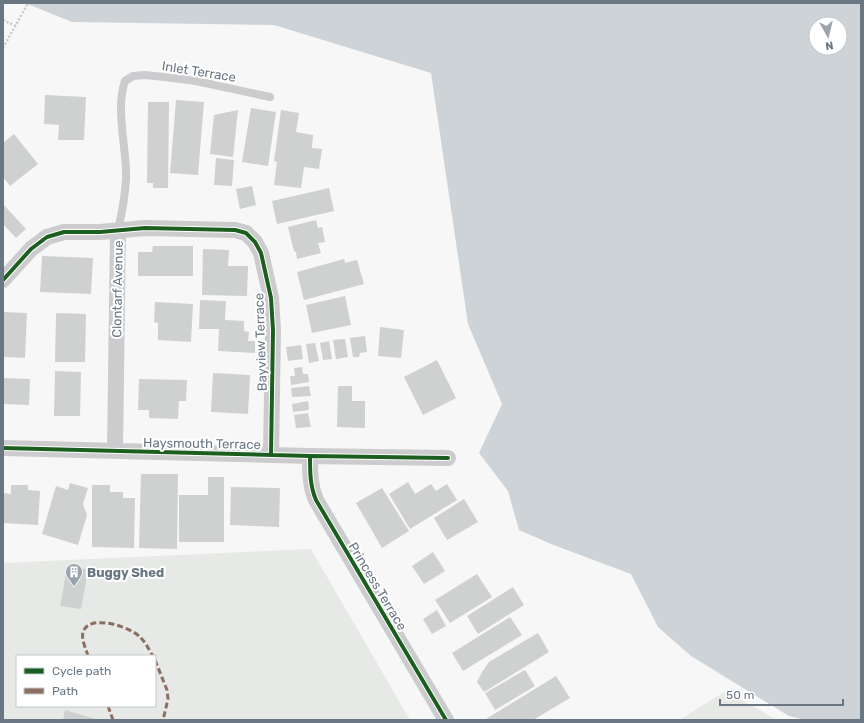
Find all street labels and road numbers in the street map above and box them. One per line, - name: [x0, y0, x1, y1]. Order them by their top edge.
- street label: Inlet Terrace: [161, 58, 237, 85]
- street label: Clontarf Avenue: [109, 240, 126, 338]
- street label: Bayview Terrace: [251, 293, 270, 391]
- street label: Haysmouth Terrace: [143, 435, 261, 452]
- street label: Princess Terrace: [345, 540, 410, 633]

